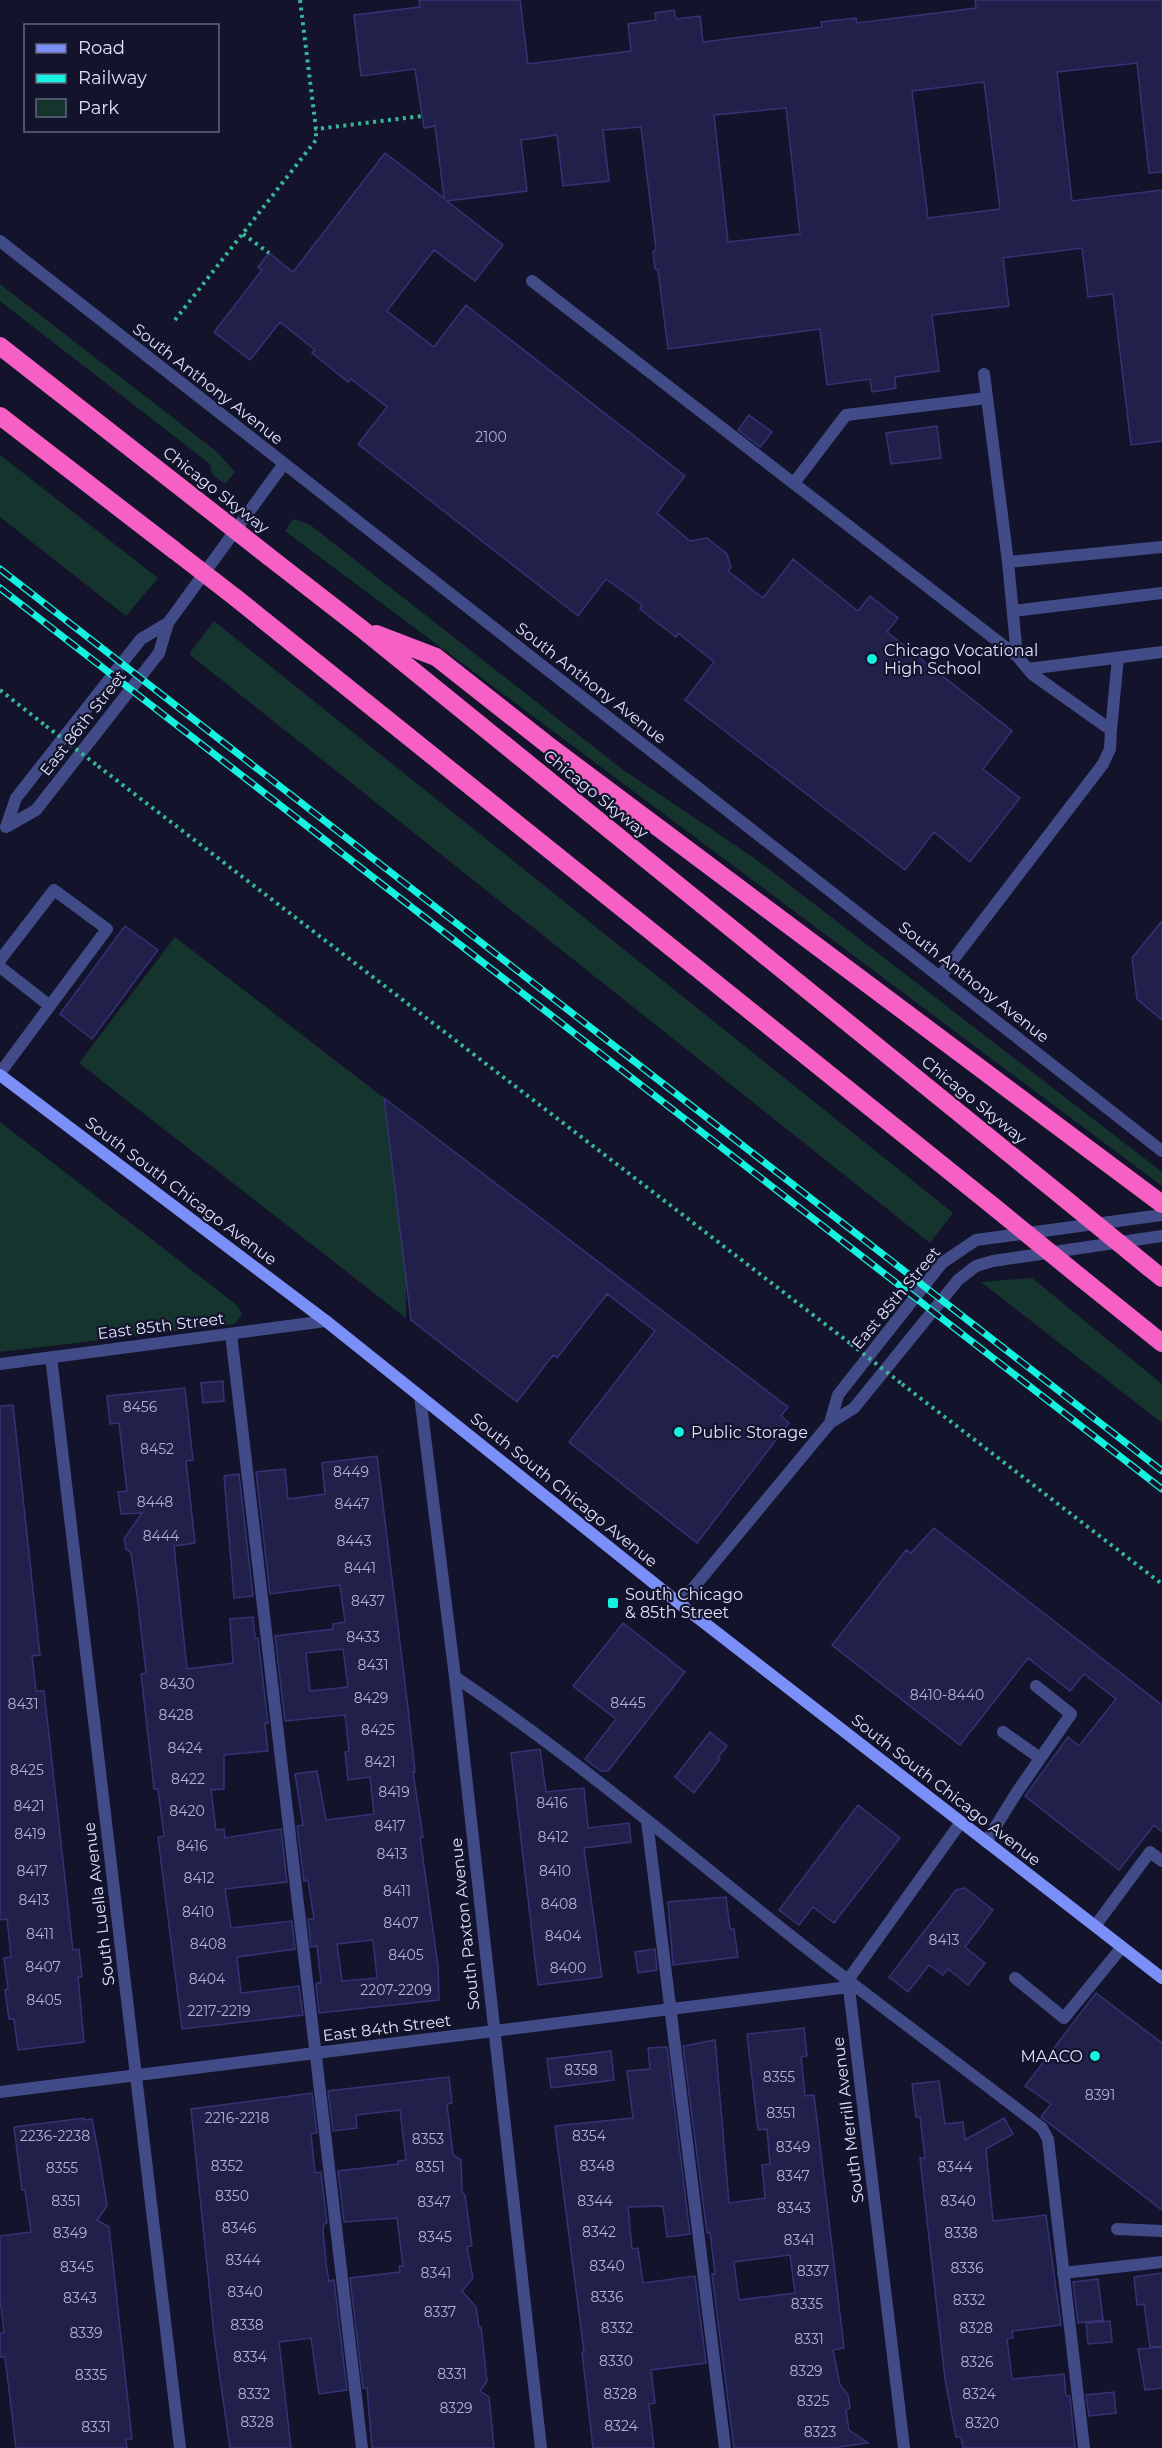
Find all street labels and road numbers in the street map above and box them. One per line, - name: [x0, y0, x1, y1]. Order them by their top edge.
- street label: South Anthony Avenue: [129, 319, 287, 449]
- street label: Chicago Skyway: [159, 443, 273, 537]
- street label: South Anthony Avenue: [512, 618, 670, 748]
- street label: East 86th Street: [36, 666, 130, 779]
- street label: Chicago Skyway: [540, 746, 652, 842]
- street label: South Anthony Avenue: [895, 917, 1053, 1047]
- street label: Chicago Skyway: [918, 1052, 1030, 1148]
- street label: South South Chicago Avenue: [82, 1113, 280, 1269]
- street label: East 85th Street: [848, 1243, 945, 1353]
- street label: East 85th Street: [96, 1309, 226, 1343]
- street label: South South Chicago Avenue: [467, 1409, 661, 1571]
- street label: South South Chicago Avenue: [848, 1710, 1044, 1870]
- street label: South Luella Avenue: [80, 1821, 118, 1987]
- street label: South Paxton Avenue: [447, 1837, 483, 2011]
- street label: East 84th Street: [322, 2011, 453, 2045]
- street label: South Merrill Avenue: [828, 2036, 868, 2204]

